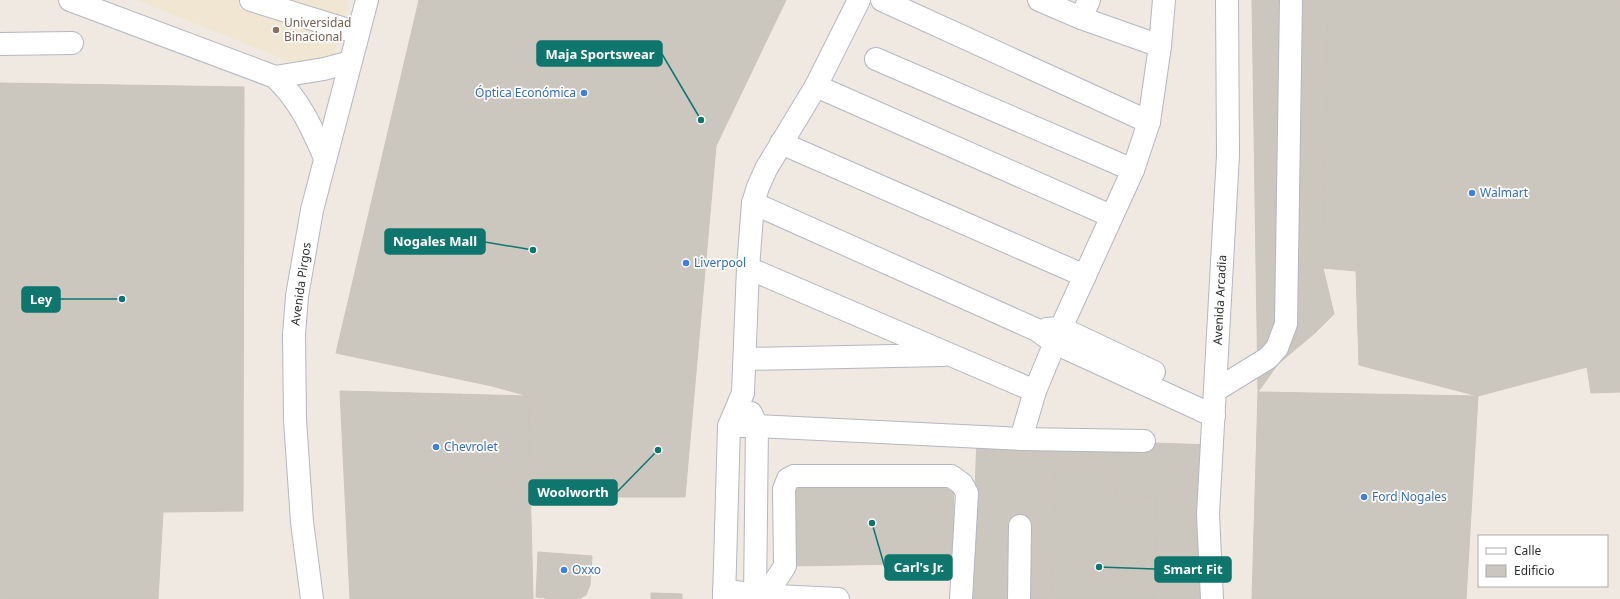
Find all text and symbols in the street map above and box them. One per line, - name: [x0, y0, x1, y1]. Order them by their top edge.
- place label: Universidad Binacional: [284, 14, 351, 45]
- marker: Universidad Binacional: [271, 25, 281, 35]
- callout: Maja Sportswear: [537, 41, 662, 66]
- text: Maja Sportswear: [545, 45, 655, 63]
- place label: Óptica Económica: [475, 84, 576, 101]
- marker: Óptica Económica: [579, 88, 589, 98]
- place label: Walmart: [1480, 184, 1529, 201]
- marker: Walmart: [1467, 188, 1477, 198]
- callout: Nogales Mall: [385, 229, 485, 254]
- text: Nogales Mall: [393, 232, 477, 250]
- street label: Avenida Pirgos: [286, 241, 315, 327]
- place label: Liverpool: [694, 254, 746, 271]
- street label: Avenida Arcadia: [1209, 254, 1230, 346]
- marker: Liverpool: [681, 258, 691, 268]
- callout: Ley: [22, 287, 60, 312]
- text: Ley: [30, 290, 53, 308]
- place label: Chevrolet: [444, 438, 498, 455]
- marker: Chevrolet: [431, 442, 441, 452]
- callout: Woolworth: [529, 480, 617, 505]
- text: Woolworth: [537, 483, 609, 501]
- place label: Ford Nogales: [1372, 488, 1447, 505]
- marker: Ford Nogales: [1359, 492, 1369, 502]
- legend: [1478, 535, 1608, 587]
- text: Calle: [1514, 542, 1542, 559]
- callout: Carl's Jr.: [885, 555, 952, 580]
- callout: Smart Fit: [1155, 557, 1231, 582]
- text: Carl's Jr.: [894, 558, 944, 576]
- text: Smart Fit: [1163, 560, 1223, 578]
- place label: Oxxo: [572, 561, 601, 578]
- text: Edificio: [1514, 562, 1555, 579]
- marker: Oxxo: [559, 565, 569, 575]

